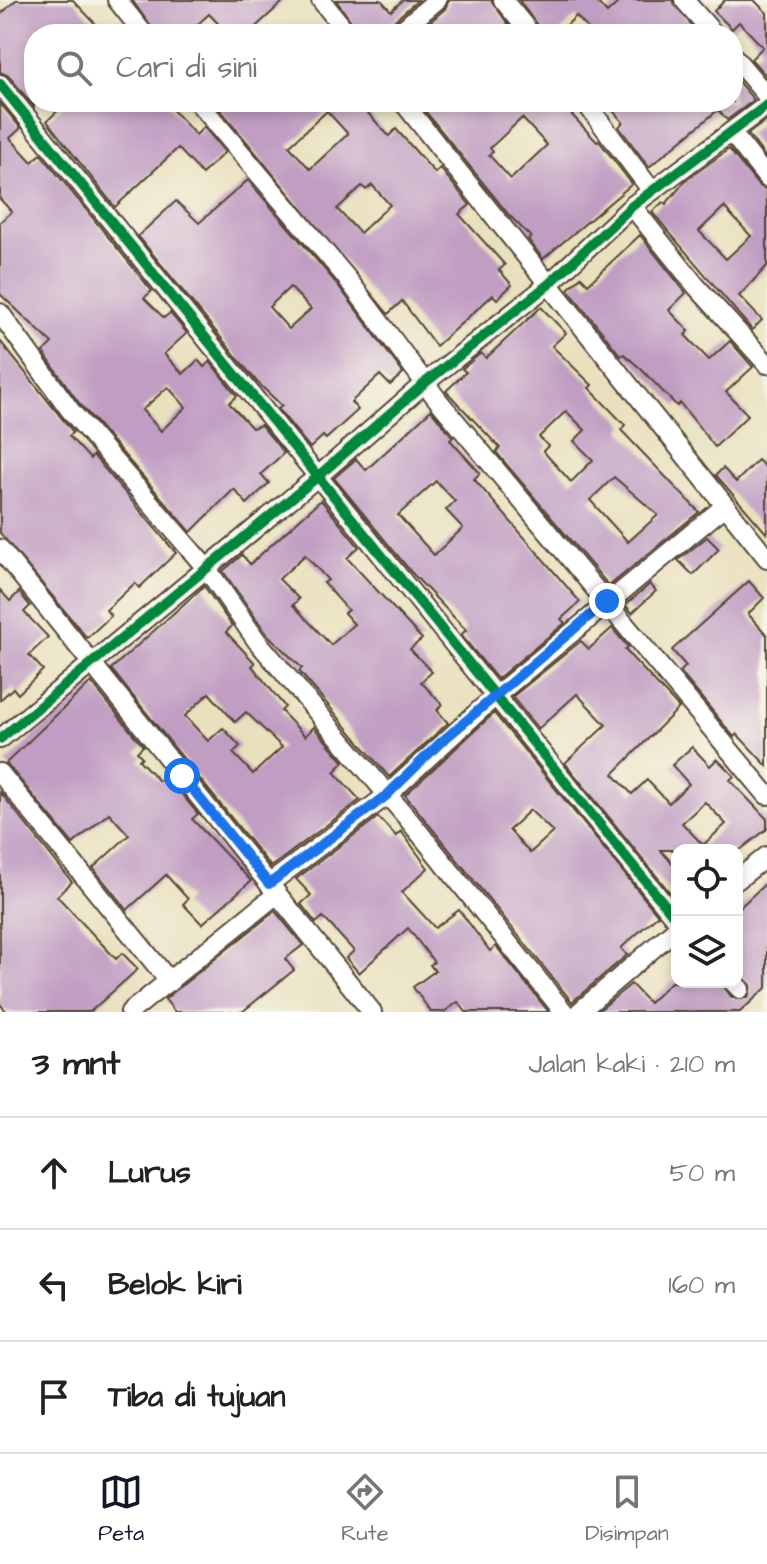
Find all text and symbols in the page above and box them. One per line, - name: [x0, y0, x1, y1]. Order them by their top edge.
- search box: [24, 24, 743, 112]
- icon: search: [52, 46, 96, 90]
- text: Cari di sini: [116, 47, 257, 89]
- route end: [589, 583, 625, 619]
- route start: [164, 758, 200, 794]
- map controls: [671, 844, 743, 988]
- button: locate: [671, 844, 743, 916]
- button: layers: [671, 916, 743, 988]
- text: 3 mnt: [32, 1040, 120, 1088]
- text: Jalan kaki · 210 m: [528, 1046, 735, 1082]
- icon: ahead: [32, 1151, 76, 1195]
- text: Lurus: [108, 1152, 191, 1194]
- text: 50 m: [670, 1155, 735, 1191]
- icon: left: [32, 1263, 76, 1307]
- text: Belok kiri: [108, 1264, 242, 1306]
- text: 160 m: [668, 1267, 735, 1303]
- icon: arrive: [32, 1375, 76, 1419]
- text: Tiba di tujuan: [108, 1376, 285, 1418]
- tab: Peta: [98, 1470, 144, 1549]
- tab: Rute: [341, 1470, 389, 1549]
- tab: Disimpan: [585, 1470, 669, 1549]

